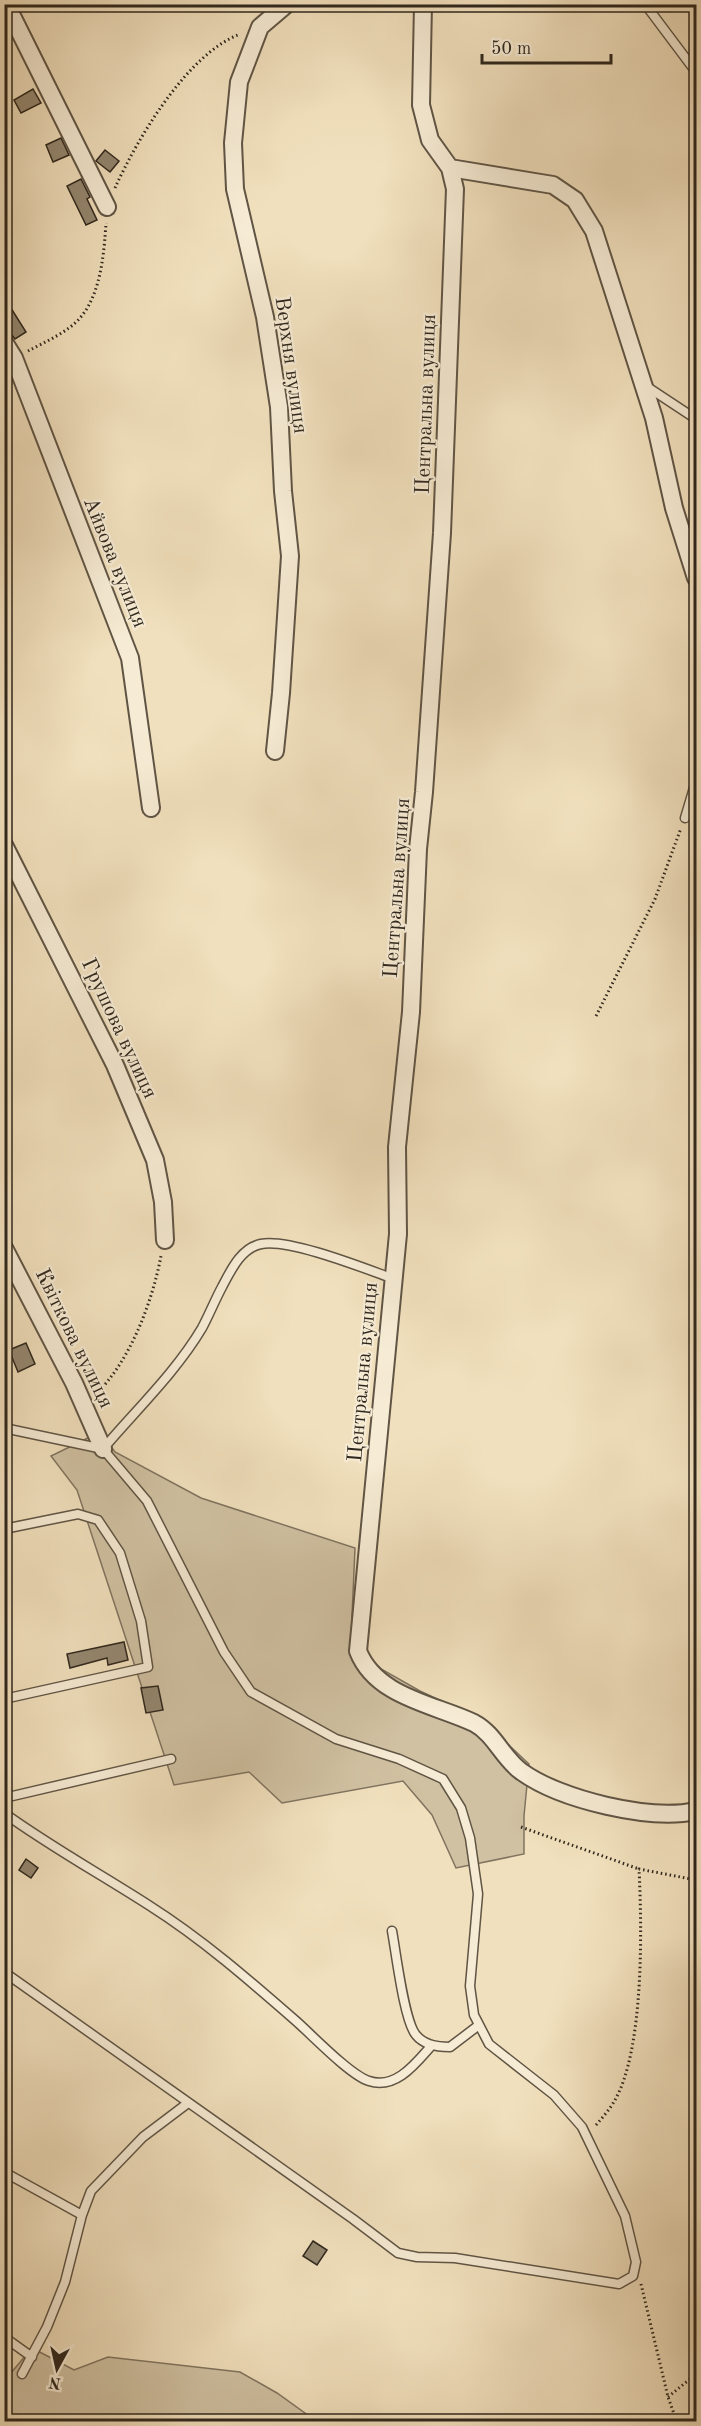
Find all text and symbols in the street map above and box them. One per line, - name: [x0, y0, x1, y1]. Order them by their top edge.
- scale bar: [482, 27, 611, 65]
- text: 50 m: [491, 40, 531, 58]
- street label: Верхня вулиця: [271, 295, 311, 435]
- street label: Центральна вулиця: [413, 313, 440, 495]
- street label: Айвова вулиця: [79, 494, 150, 631]
- street label: Центральна вулиця: [381, 797, 414, 979]
- street label: Грушова вулиця: [77, 955, 160, 1102]
- street label: Квіткова вулиця: [31, 1265, 117, 1412]
- street label: Центральна вулиця: [345, 1281, 382, 1463]
- north arrow: [27, 2339, 87, 2399]
- text: N: [47, 2373, 62, 2391]

